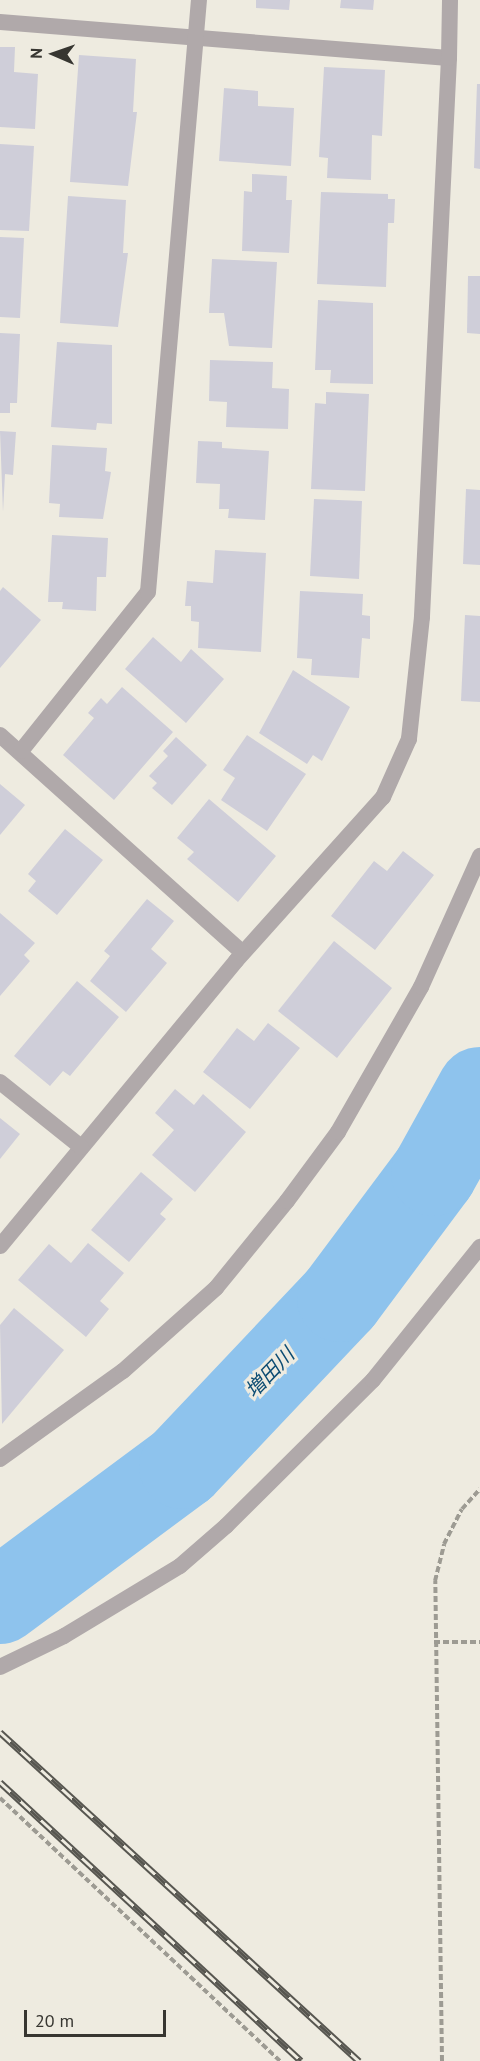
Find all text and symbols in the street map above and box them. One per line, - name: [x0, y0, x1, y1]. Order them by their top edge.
- north arrow: [24, 24, 84, 84]
- text: N: [26, 48, 46, 59]
- water label: 増田川: [241, 1343, 299, 1403]
- scale bar: [27, 1998, 170, 2036]
- text: 20 m: [35, 2009, 74, 2032]

